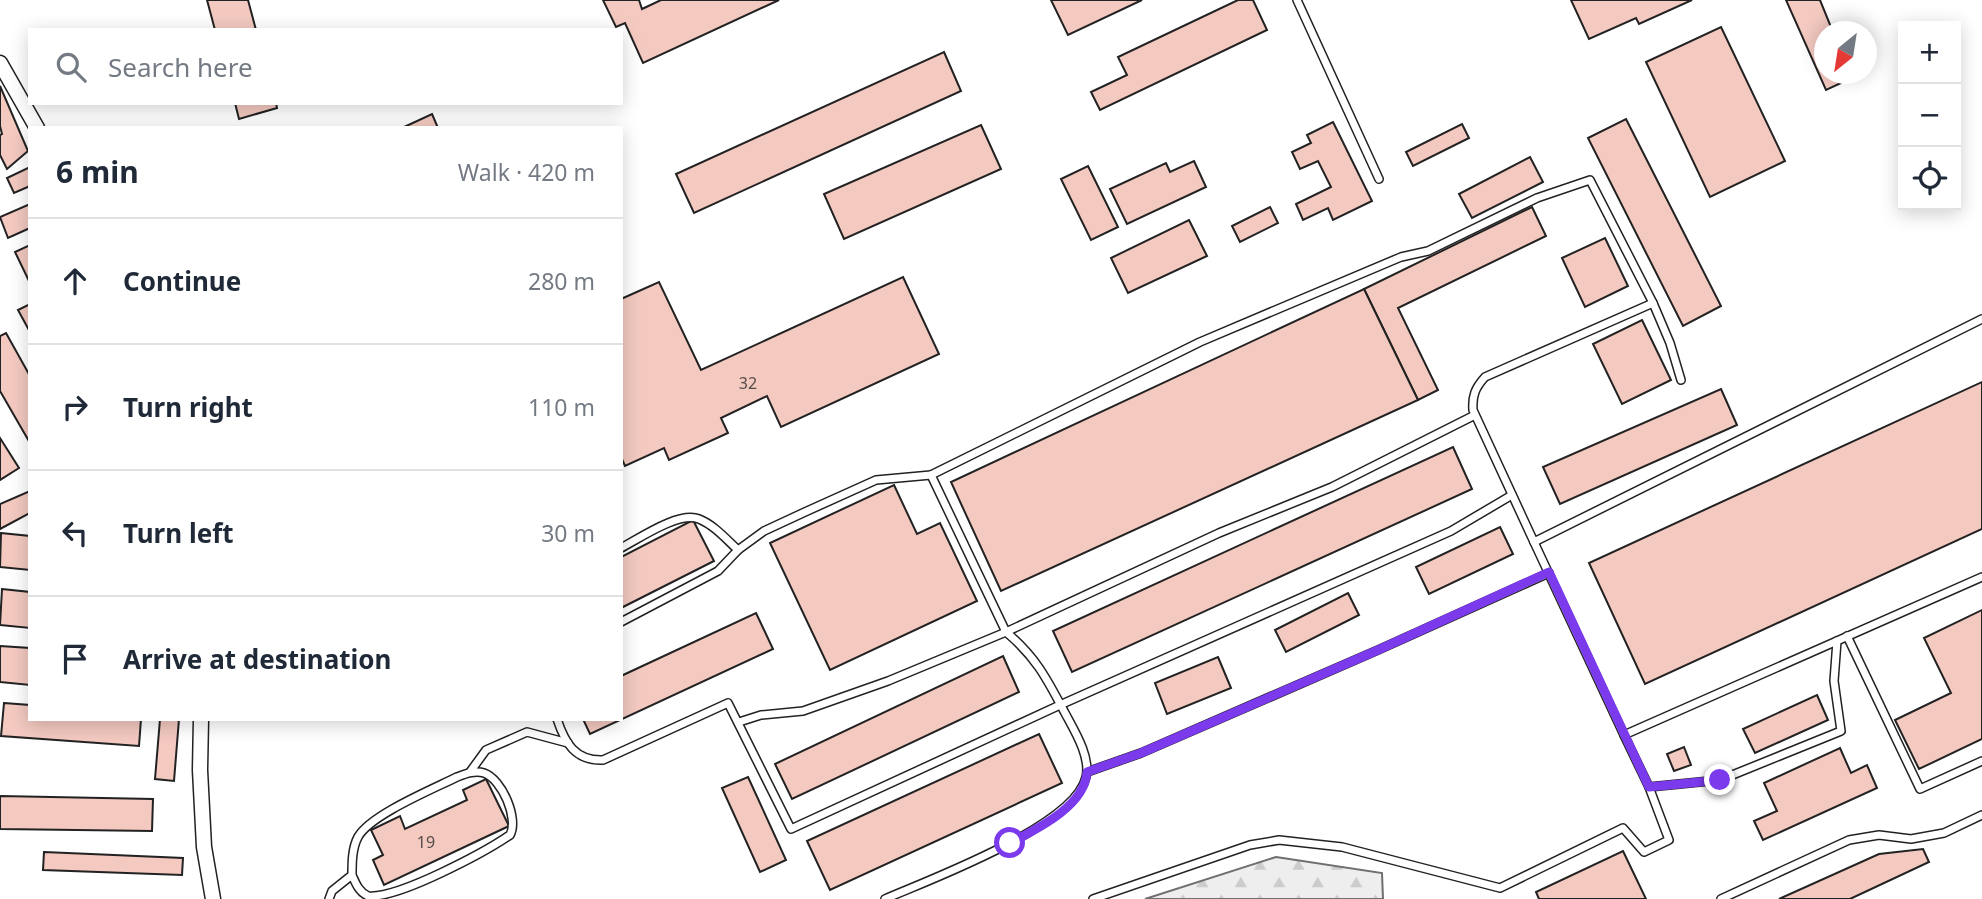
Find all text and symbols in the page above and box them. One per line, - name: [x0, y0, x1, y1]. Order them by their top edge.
- north arrow: [1814, 21, 1877, 84]
- map controls: [1898, 21, 1961, 210]
- button: +: [1898, 21, 1961, 84]
- search box: [28, 28, 623, 105]
- icon: search: [52, 48, 90, 86]
- text: Search here: [108, 49, 253, 85]
- button: −: [1898, 84, 1961, 147]
- button: locate: [1898, 147, 1961, 210]
- text: 6 min: [56, 151, 139, 192]
- text: Walk · 420 m: [458, 156, 595, 188]
- icon: ahead: [56, 262, 94, 300]
- text: Continue: [123, 263, 241, 299]
- text: 280 m: [528, 265, 595, 297]
- house number: 32: [739, 372, 757, 394]
- icon: right: [56, 388, 94, 426]
- text: Turn right: [123, 389, 253, 425]
- text: 110 m: [528, 391, 595, 423]
- icon: left: [56, 514, 94, 552]
- text: Turn left: [123, 515, 234, 551]
- text: 30 m: [541, 517, 595, 549]
- icon: arrive: [56, 640, 94, 678]
- text: Arrive at destination: [123, 641, 392, 677]
- route end: [1704, 764, 1735, 795]
- route start: [994, 827, 1025, 858]
- house number: 19: [417, 831, 435, 853]

